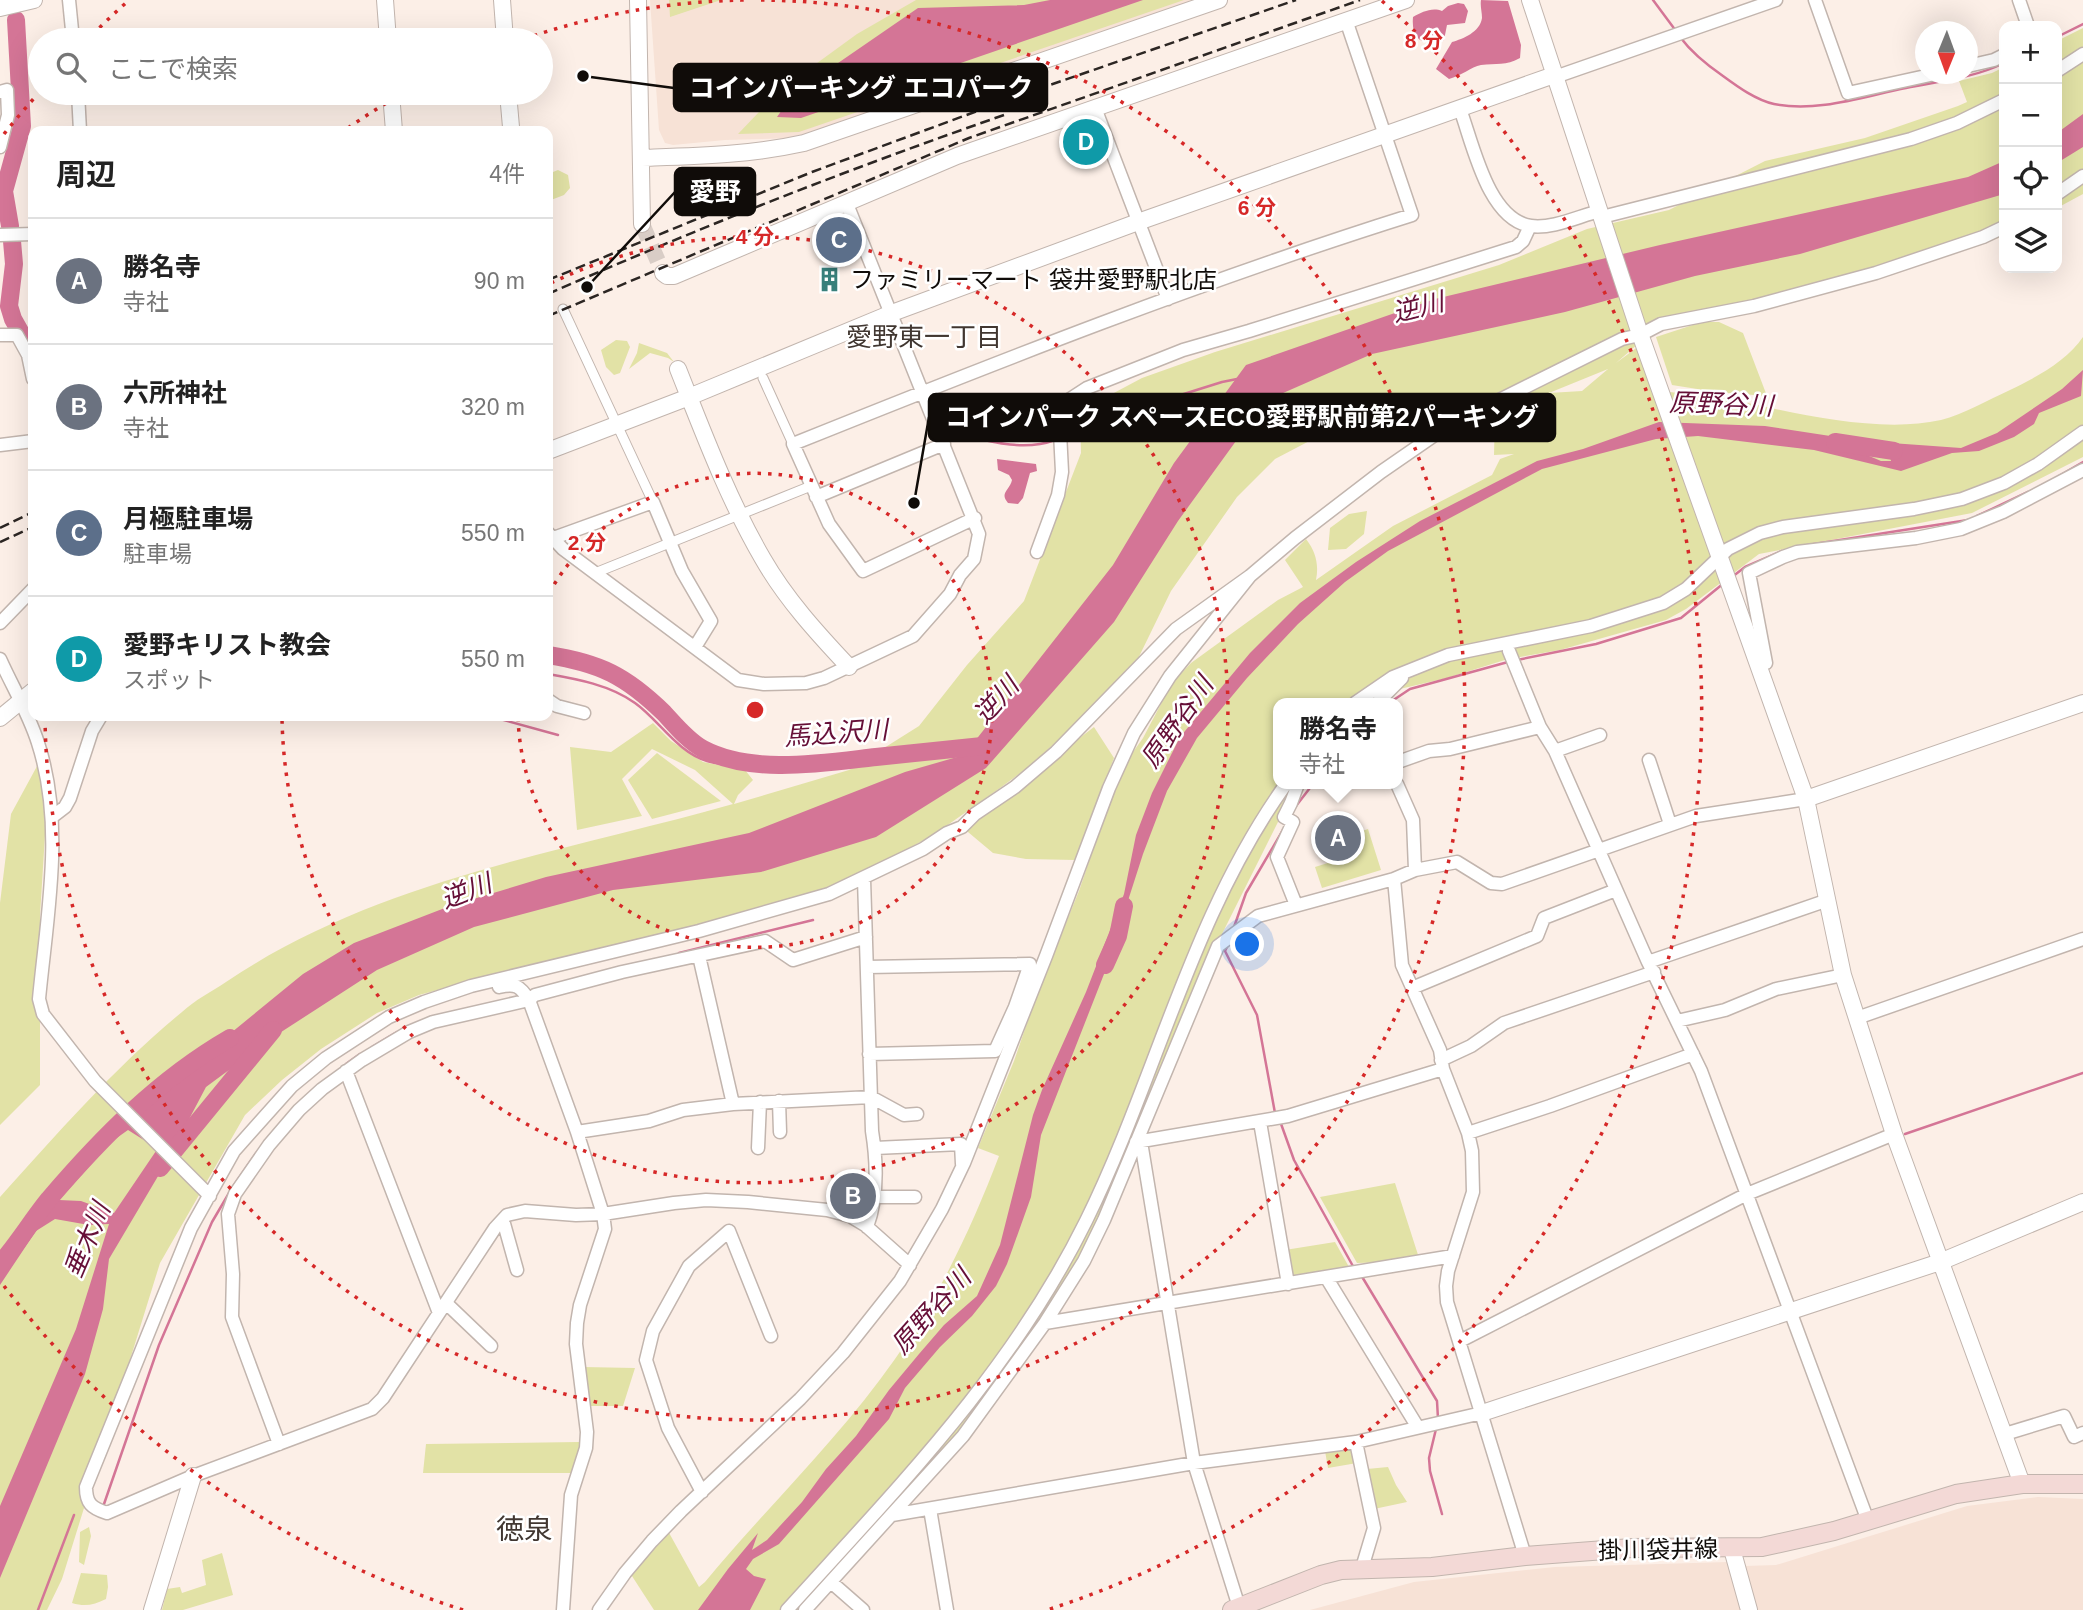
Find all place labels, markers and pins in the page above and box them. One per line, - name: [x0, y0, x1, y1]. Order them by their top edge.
- callout: コインパーキング エコパーク: [674, 64, 1047, 111]
- pin: D: [1063, 116, 1109, 168]
- callout: 愛野: [675, 168, 755, 215]
- pin: C: [816, 214, 862, 266]
- building icon: ファミリーマート 袋井愛野駅北店: [816, 266, 844, 294]
- place label: ファミリーマート 袋井愛野駅北店: [850, 266, 1217, 293]
- callout: コインパーク スペースECO愛野駅前第2パーキング: [929, 394, 1555, 441]
- centre of rings: [743, 698, 767, 722]
- pin: A: [1315, 812, 1361, 864]
- pin: B: [830, 1170, 876, 1222]

